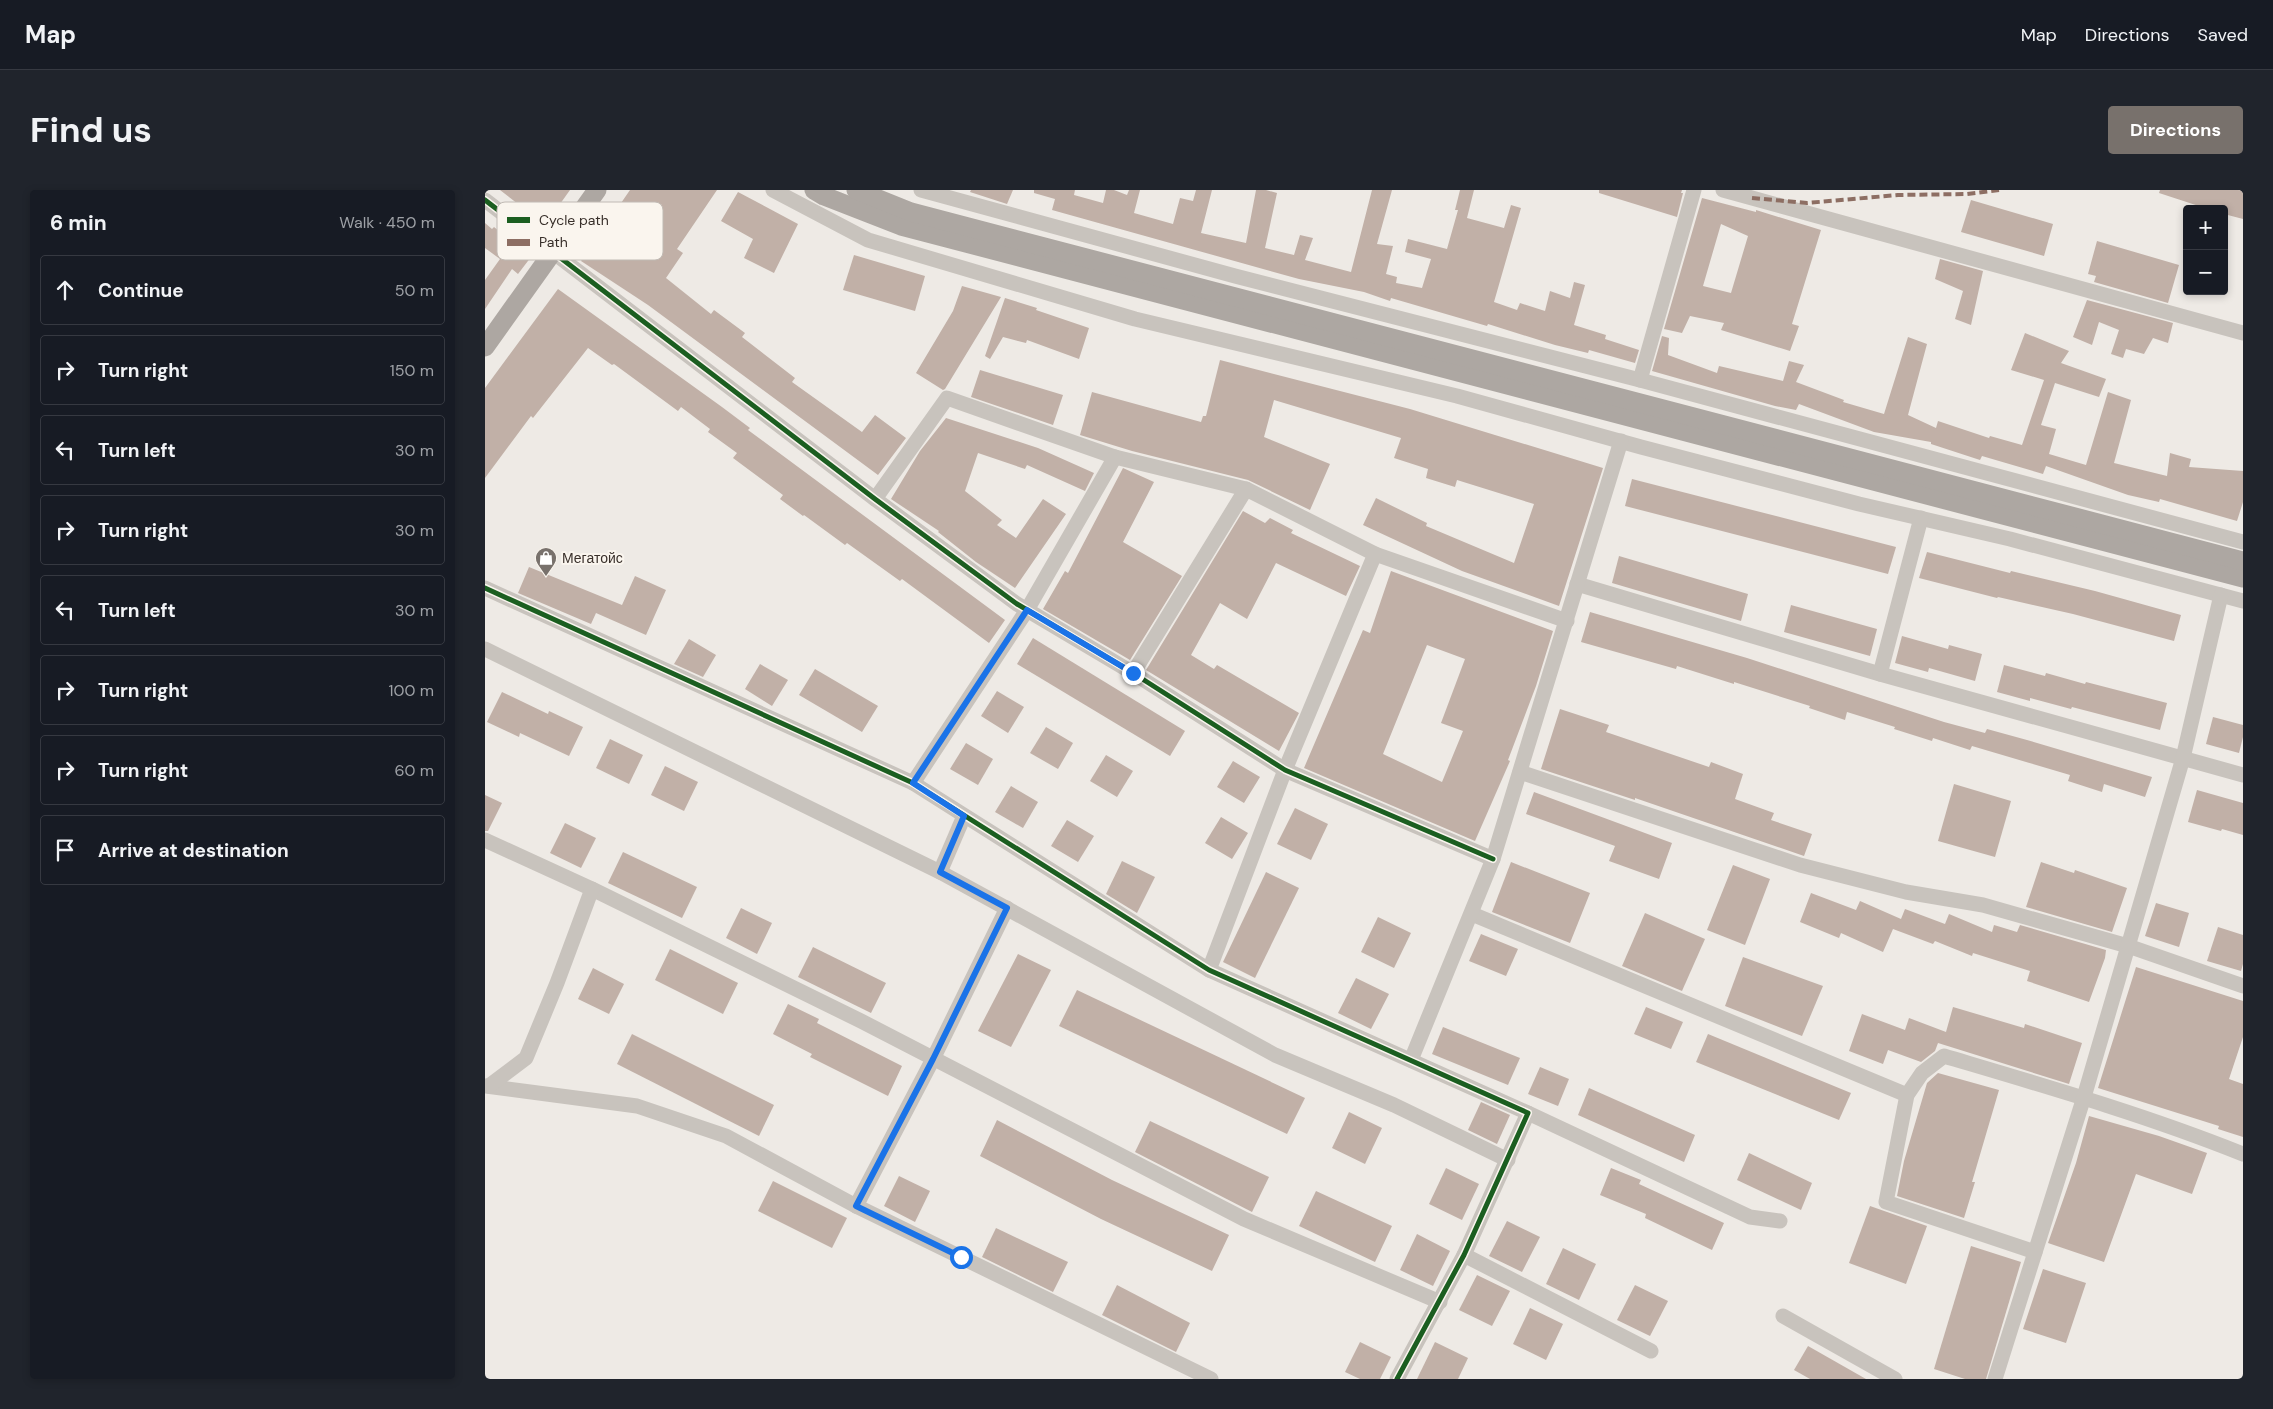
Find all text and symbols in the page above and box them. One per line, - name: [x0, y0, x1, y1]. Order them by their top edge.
- text: Map: [25, 19, 76, 50]
- text: Map: [2021, 23, 2057, 47]
- text: Directions: [2085, 23, 2170, 47]
- text: Saved: [2198, 23, 2248, 47]
- button: Directions: [2108, 106, 2243, 154]
- text: Find us: [30, 107, 152, 153]
- legend: [497, 202, 663, 260]
- map controls: [2183, 205, 2228, 295]
- button: +: [2183, 205, 2228, 250]
- text: 6 min: [50, 209, 107, 237]
- text: Cycle path: [539, 211, 609, 229]
- text: Walk · 450 m: [339, 212, 435, 233]
- text: Path: [539, 233, 568, 251]
- button: −: [2183, 250, 2228, 295]
- icon: ahead: [51, 276, 79, 304]
- text: Continue: [98, 278, 184, 303]
- text: 50 m: [395, 280, 434, 301]
- icon: right: [51, 356, 79, 384]
- text: Turn right: [98, 358, 188, 383]
- text: 150 m: [390, 360, 434, 381]
- icon: left: [51, 436, 79, 464]
- text: Turn left: [98, 438, 176, 463]
- text: 30 m: [395, 440, 434, 461]
- icon: right: [51, 516, 79, 544]
- text: Turn right: [98, 518, 188, 543]
- text: 30 m: [395, 520, 434, 541]
- shop icon: Мегатойс: [534, 546, 558, 577]
- place label: Мегатойс: [562, 549, 623, 567]
- icon: left: [51, 596, 79, 624]
- text: Turn left: [98, 598, 176, 623]
- text: 30 m: [395, 600, 434, 621]
- route end: [1122, 662, 1145, 685]
- icon: right: [51, 676, 79, 704]
- text: Turn right: [98, 678, 188, 703]
- text: 100 m: [389, 680, 434, 701]
- icon: right: [51, 756, 79, 784]
- text: Turn right: [98, 758, 188, 783]
- text: 60 m: [394, 760, 434, 781]
- icon: arrive: [51, 836, 79, 864]
- text: Arrive at destination: [98, 838, 289, 863]
- route start: [950, 1246, 973, 1269]

